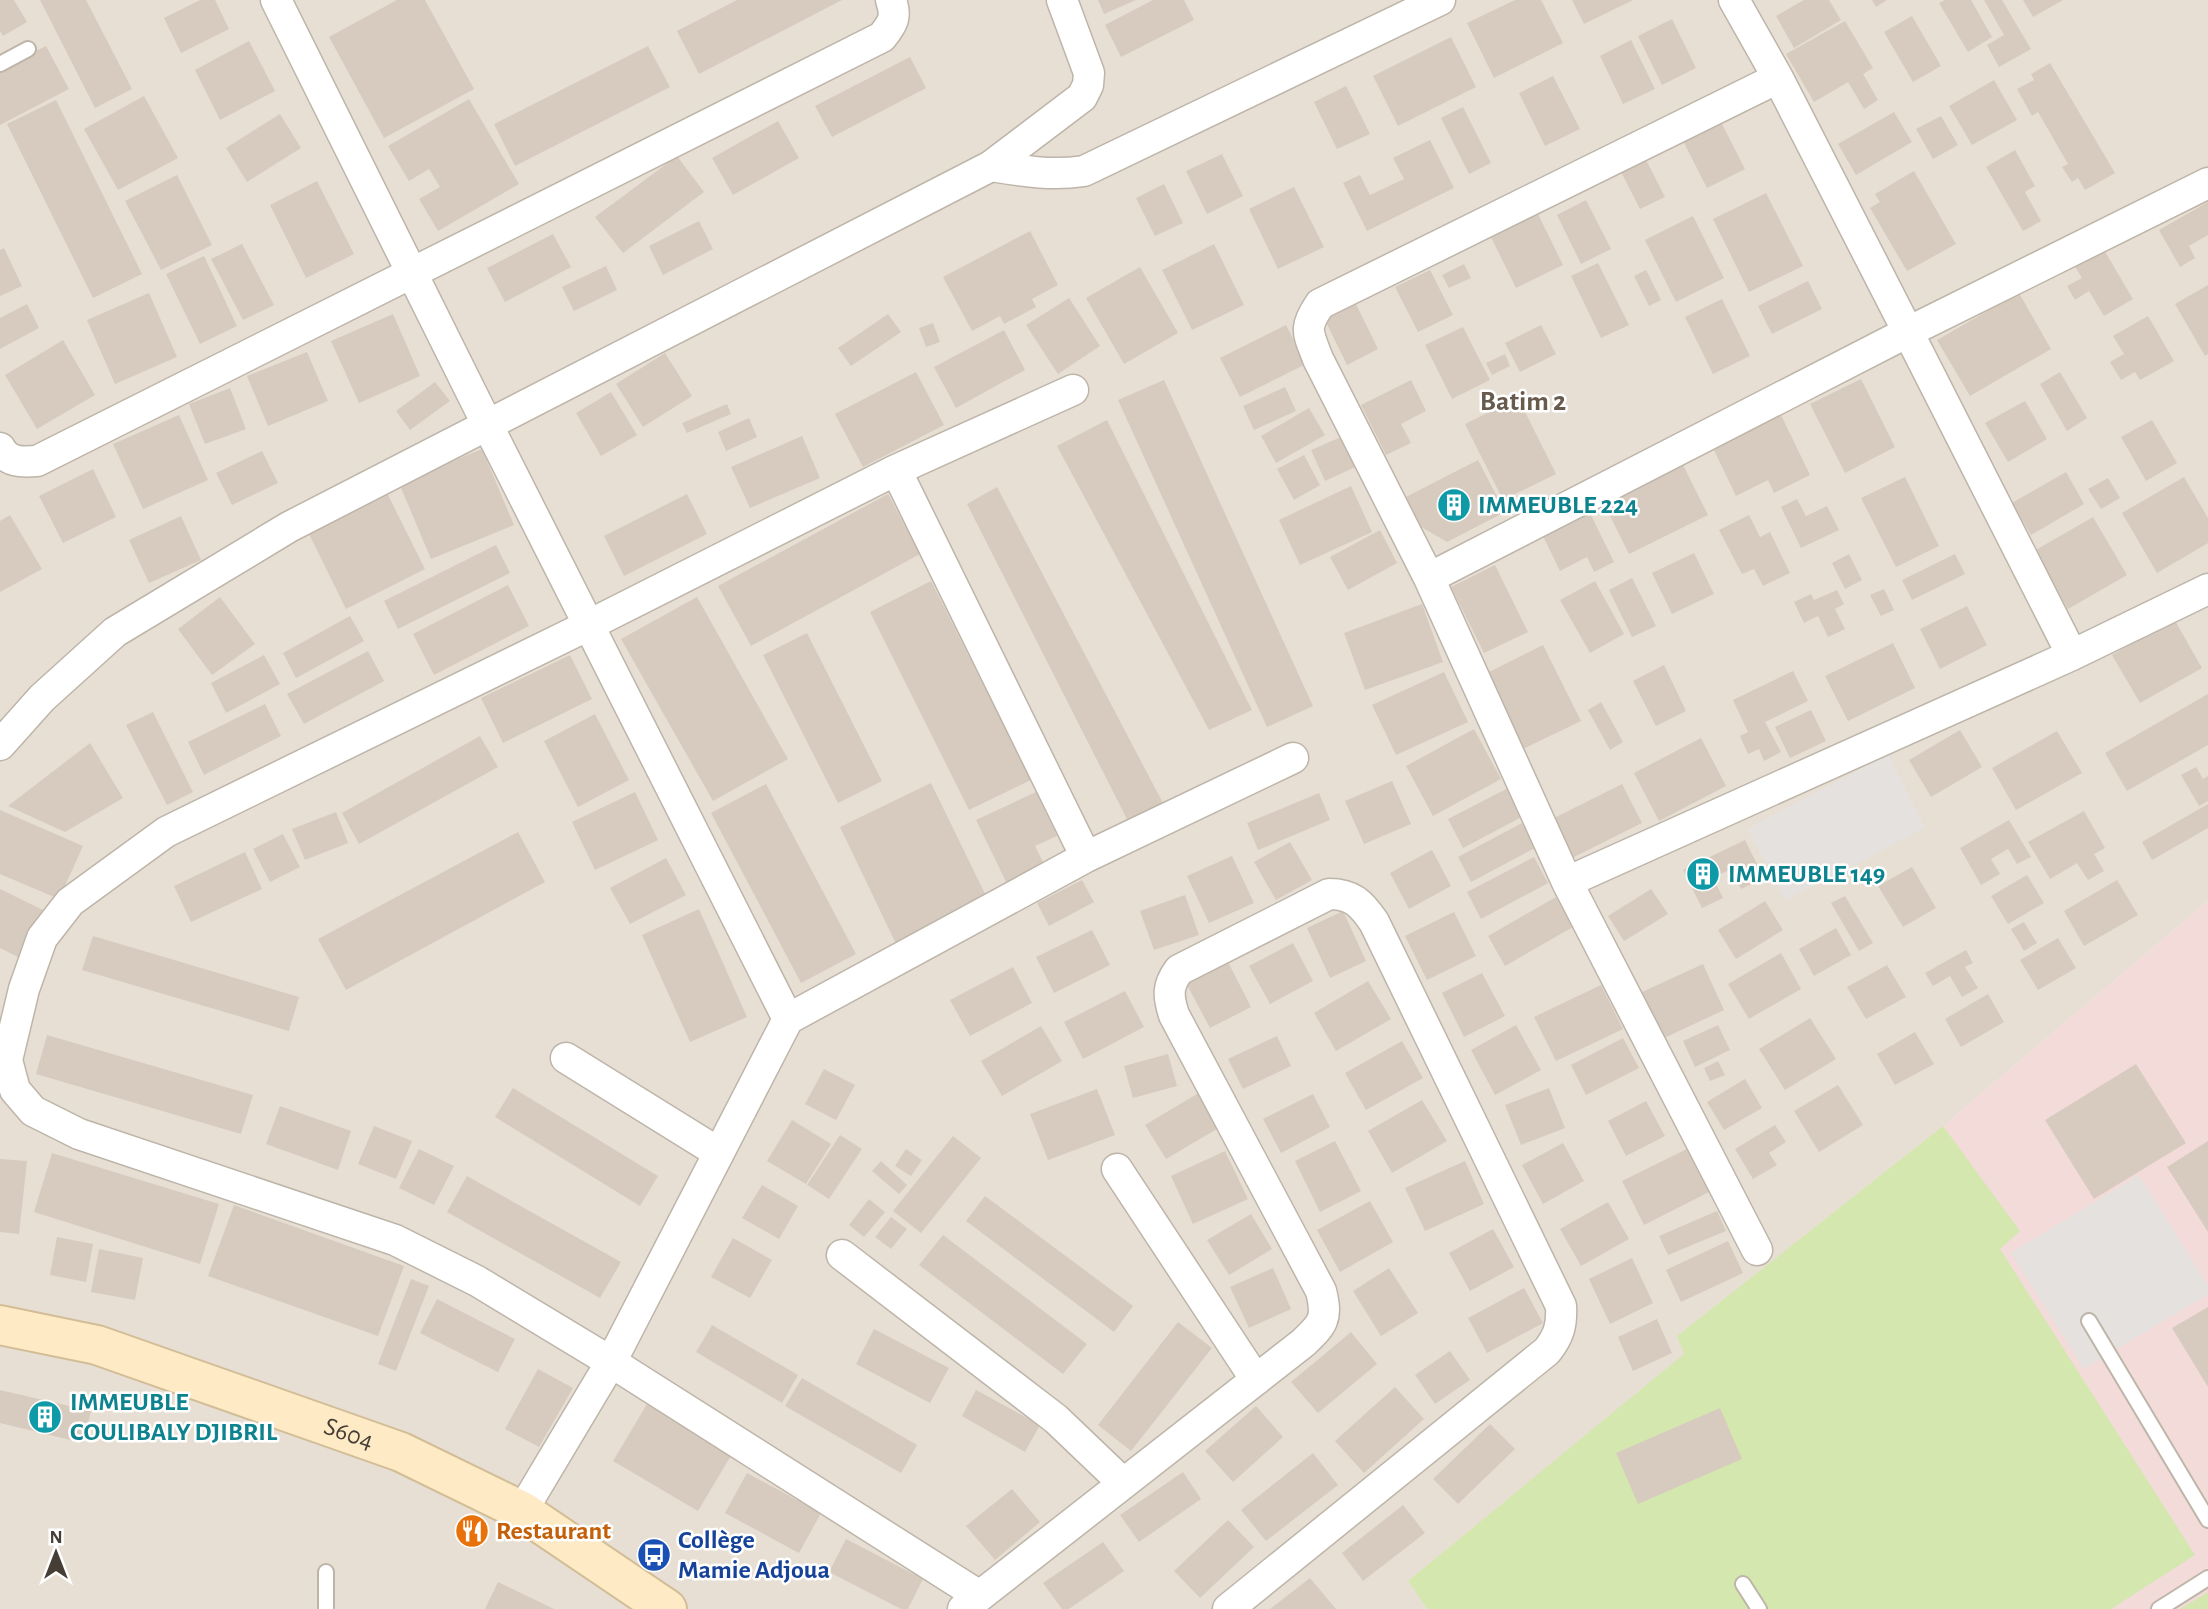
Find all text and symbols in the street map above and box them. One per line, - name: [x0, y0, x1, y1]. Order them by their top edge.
- district label: Batim 2: [1480, 388, 1566, 416]
- building icon: IMMEUBLE 224: [1435, 486, 1473, 524]
- place label: IMMEUBLE 224: [1478, 492, 1638, 518]
- building icon: IMMEUBLE 149: [1684, 855, 1722, 893]
- place label: IMMEUBLE 149: [1728, 861, 1885, 887]
- place label: IMMEUBLE COULIBALY DJIBRIL: [70, 1389, 278, 1445]
- building icon: IMMEUBLE COULIBALY DJIBRIL: [26, 1398, 64, 1436]
- street label: S604: [321, 1413, 377, 1454]
- restaurant icon: Restaurant: [453, 1512, 491, 1550]
- north arrow: [21, 1518, 91, 1588]
- place label: Restaurant: [496, 1518, 611, 1544]
- place label: Collège Mamie Adjoua: [678, 1527, 830, 1583]
- text: N: [49, 1528, 63, 1547]
- bus stop icon: Collège Mamie Adjoua: [635, 1536, 673, 1574]

